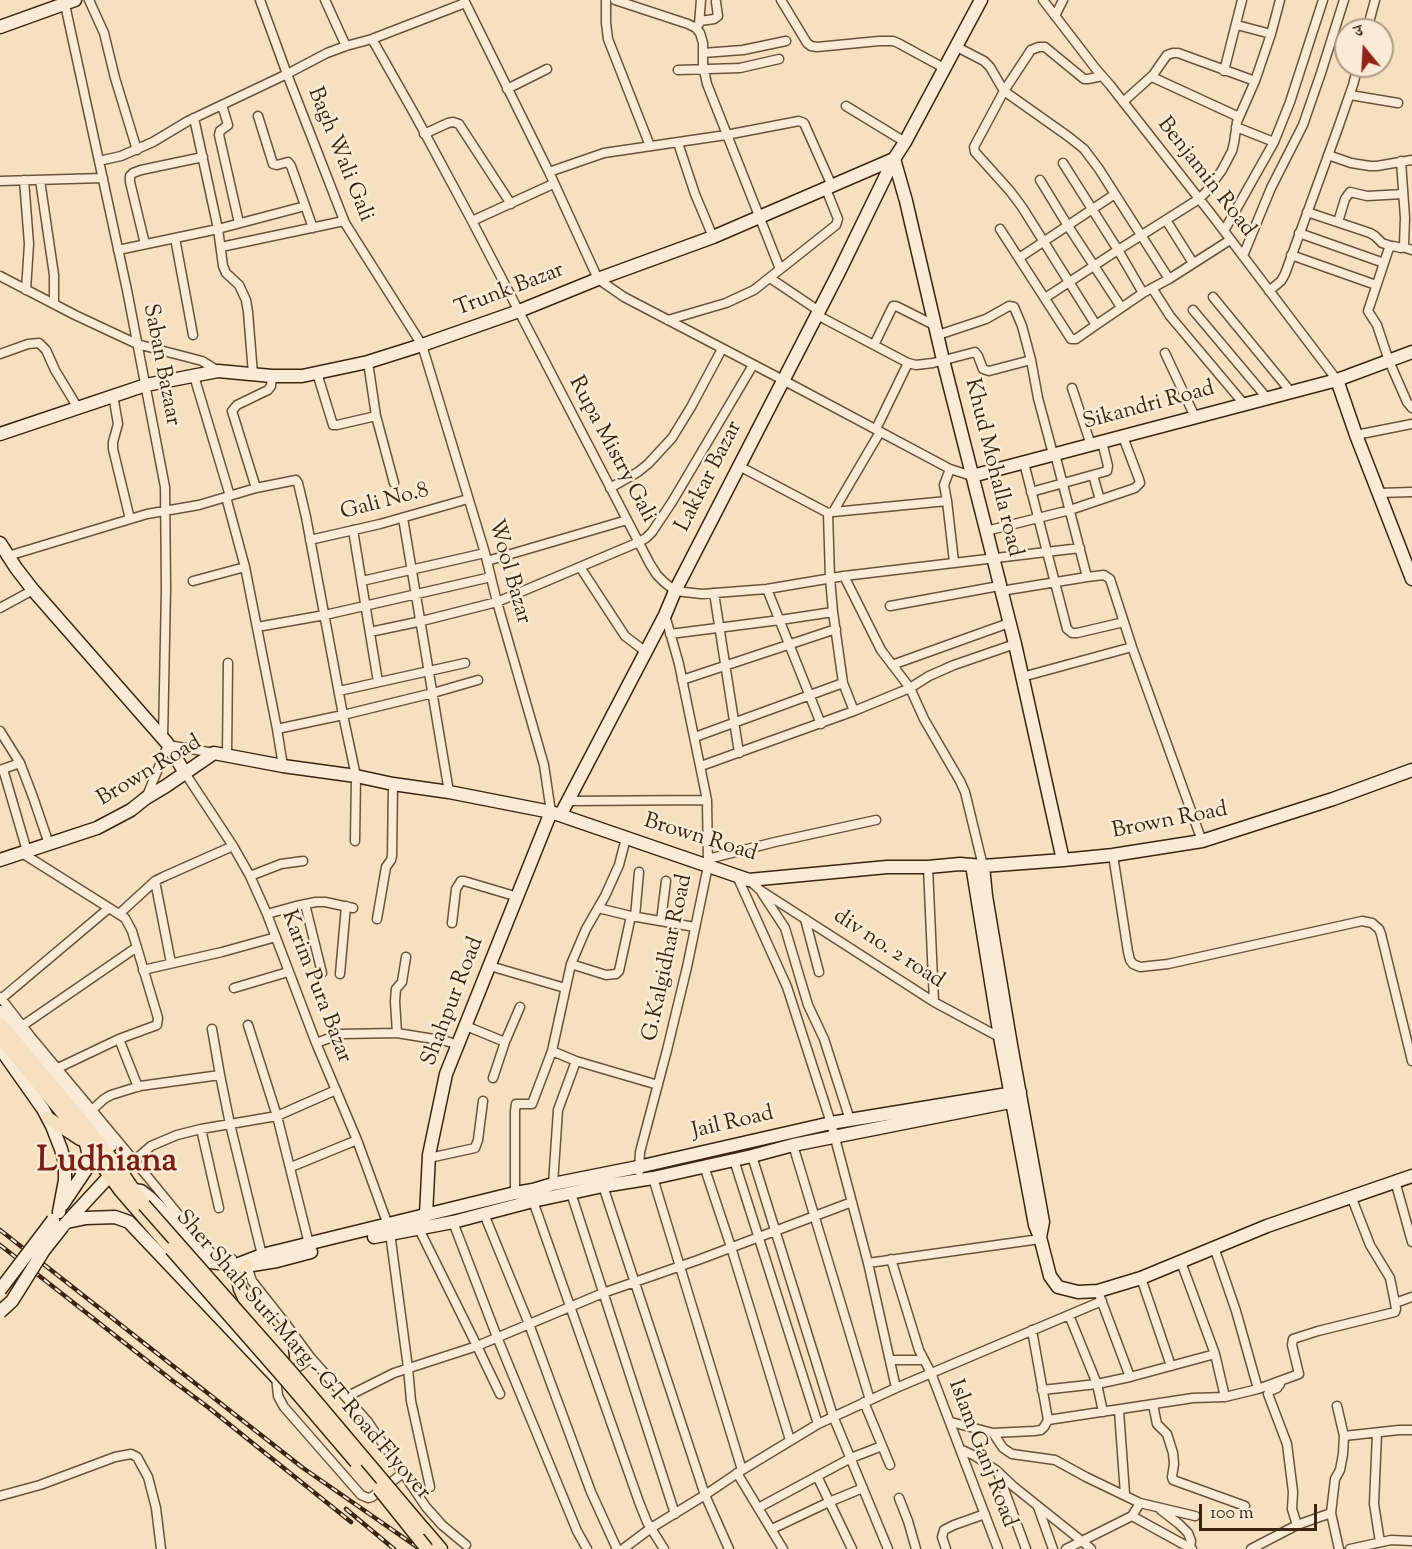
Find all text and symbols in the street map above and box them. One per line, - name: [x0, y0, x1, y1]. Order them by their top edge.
- north arrow: [1334, 18, 1394, 78]
- text: उ: [1351, 20, 1366, 45]
- street label: Bagh Wali Gali: [300, 84, 378, 226]
- street label: Benjamin Road: [1150, 113, 1260, 243]
- street label: Trunk Bazar: [452, 258, 568, 324]
- street label: Saban Bazaar: [135, 302, 185, 428]
- street label: Rupa Mistry Gali: [561, 372, 661, 528]
- street label: Khud Mohalla road: [957, 376, 1027, 560]
- street label: Sikandri Road: [1080, 377, 1218, 437]
- street label: Lakkar Bazar: [671, 417, 749, 537]
- street label: Gali No.8: [338, 479, 432, 527]
- street label: Wool Bazar: [480, 517, 536, 627]
- street label: Brown Road: [93, 731, 207, 813]
- street label: Brown Road: [1110, 798, 1230, 846]
- street label: Brown Road: [640, 809, 760, 869]
- street label: G.Kalgidhar Road: [638, 872, 700, 1044]
- street label: div no. 2 road: [828, 904, 948, 996]
- street label: Karim Pura Bazar: [274, 907, 356, 1067]
- street label: Shahpur Road: [417, 934, 491, 1070]
- street label: Jail Road: [690, 1102, 776, 1146]
- district label: Ludhiana: [37, 1144, 177, 1184]
- street label: Sher Shah Suri Marg - GT Road Flyover: [169, 1206, 435, 1506]
- street label: Islam Ganj Road: [941, 1376, 1021, 1532]
- scale bar: [1202, 1492, 1320, 1530]
- text: 100 m: [1210, 1501, 1254, 1527]

